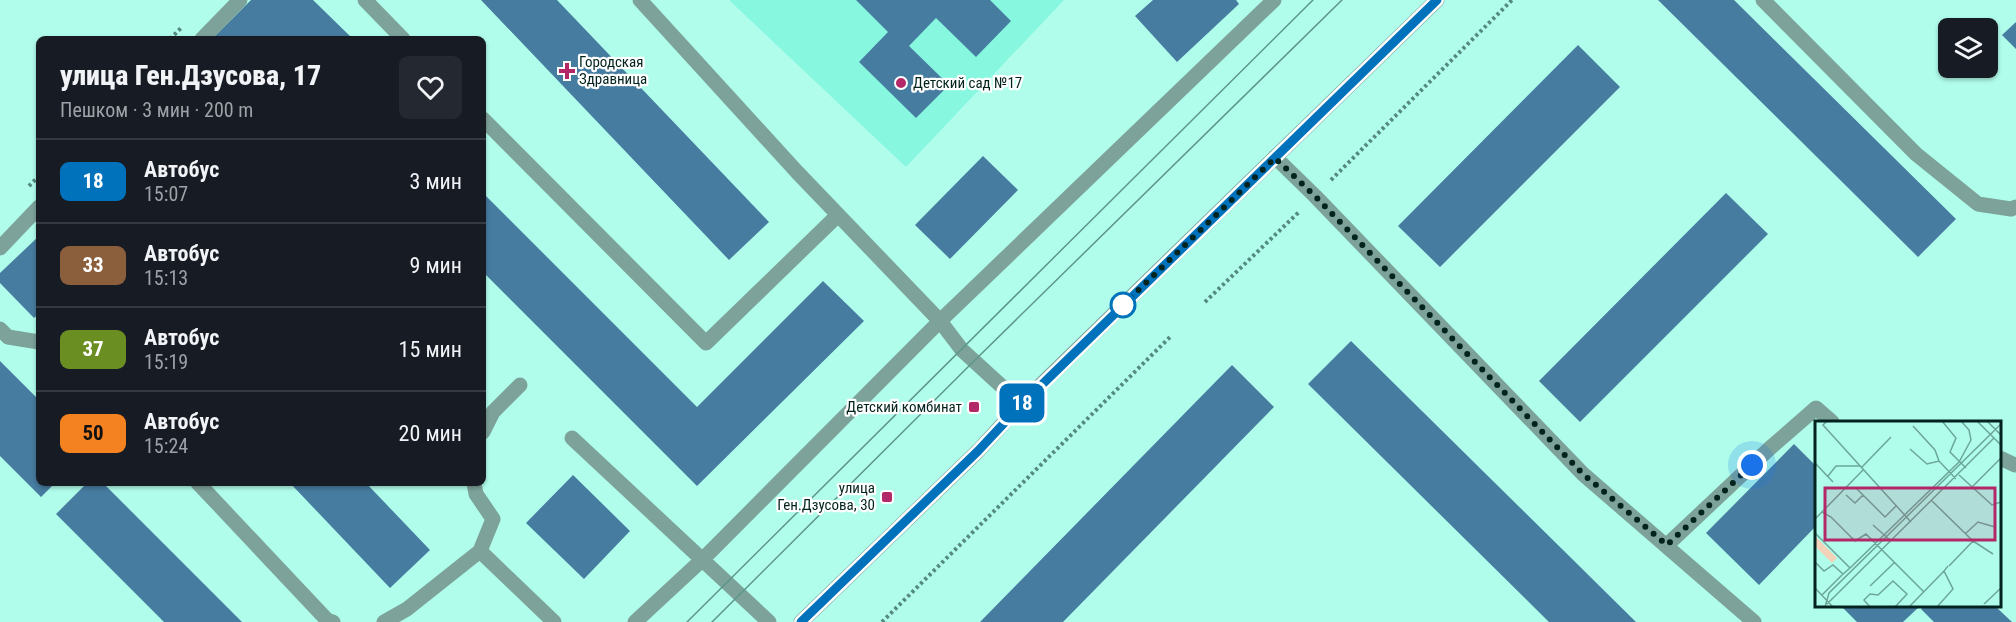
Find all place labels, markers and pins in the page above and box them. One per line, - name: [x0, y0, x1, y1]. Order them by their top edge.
- place label: Городская Здравница: [579, 53, 647, 88]
- marker: Городская Здравница: [560, 64, 574, 78]
- place label: Детский сад №17: [913, 74, 1022, 92]
- marker: Детский сад №17: [894, 76, 908, 90]
- unlabelled marker: [1110, 292, 1136, 318]
- place label: Детский комбинат: [846, 398, 962, 416]
- marker: Детский комбинат: [967, 400, 981, 414]
- place label: улица Ген.Дзусова, 30: [777, 479, 875, 514]
- marker: улица Ген.Дзусова, 30: [880, 490, 894, 504]

